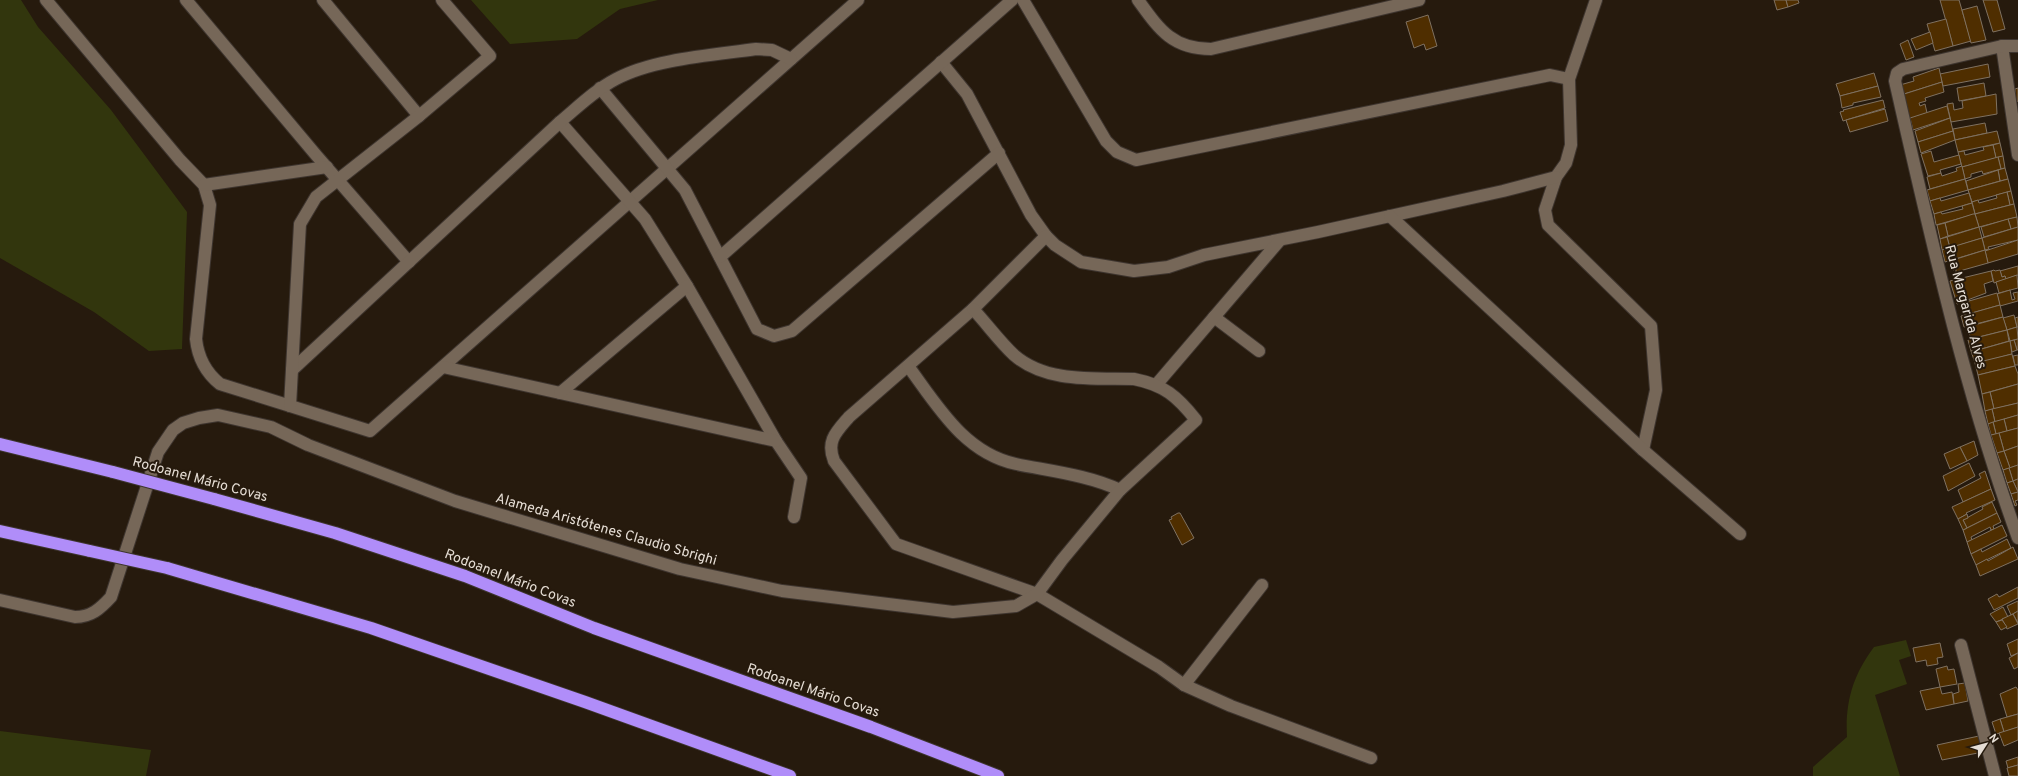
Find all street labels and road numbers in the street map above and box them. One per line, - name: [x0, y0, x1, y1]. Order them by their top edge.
- street label: Rua Margarida Alves: [1940, 243, 1990, 371]
- street label: Rodoanel Mário Covas: [131, 454, 269, 506]
- street label: Alameda Aristótenes Claudio Sbrighi: [493, 490, 719, 570]
- street label: Rodoanel Mário Covas: [442, 546, 578, 612]
- street label: Rodoanel Mário Covas: [744, 660, 882, 722]

